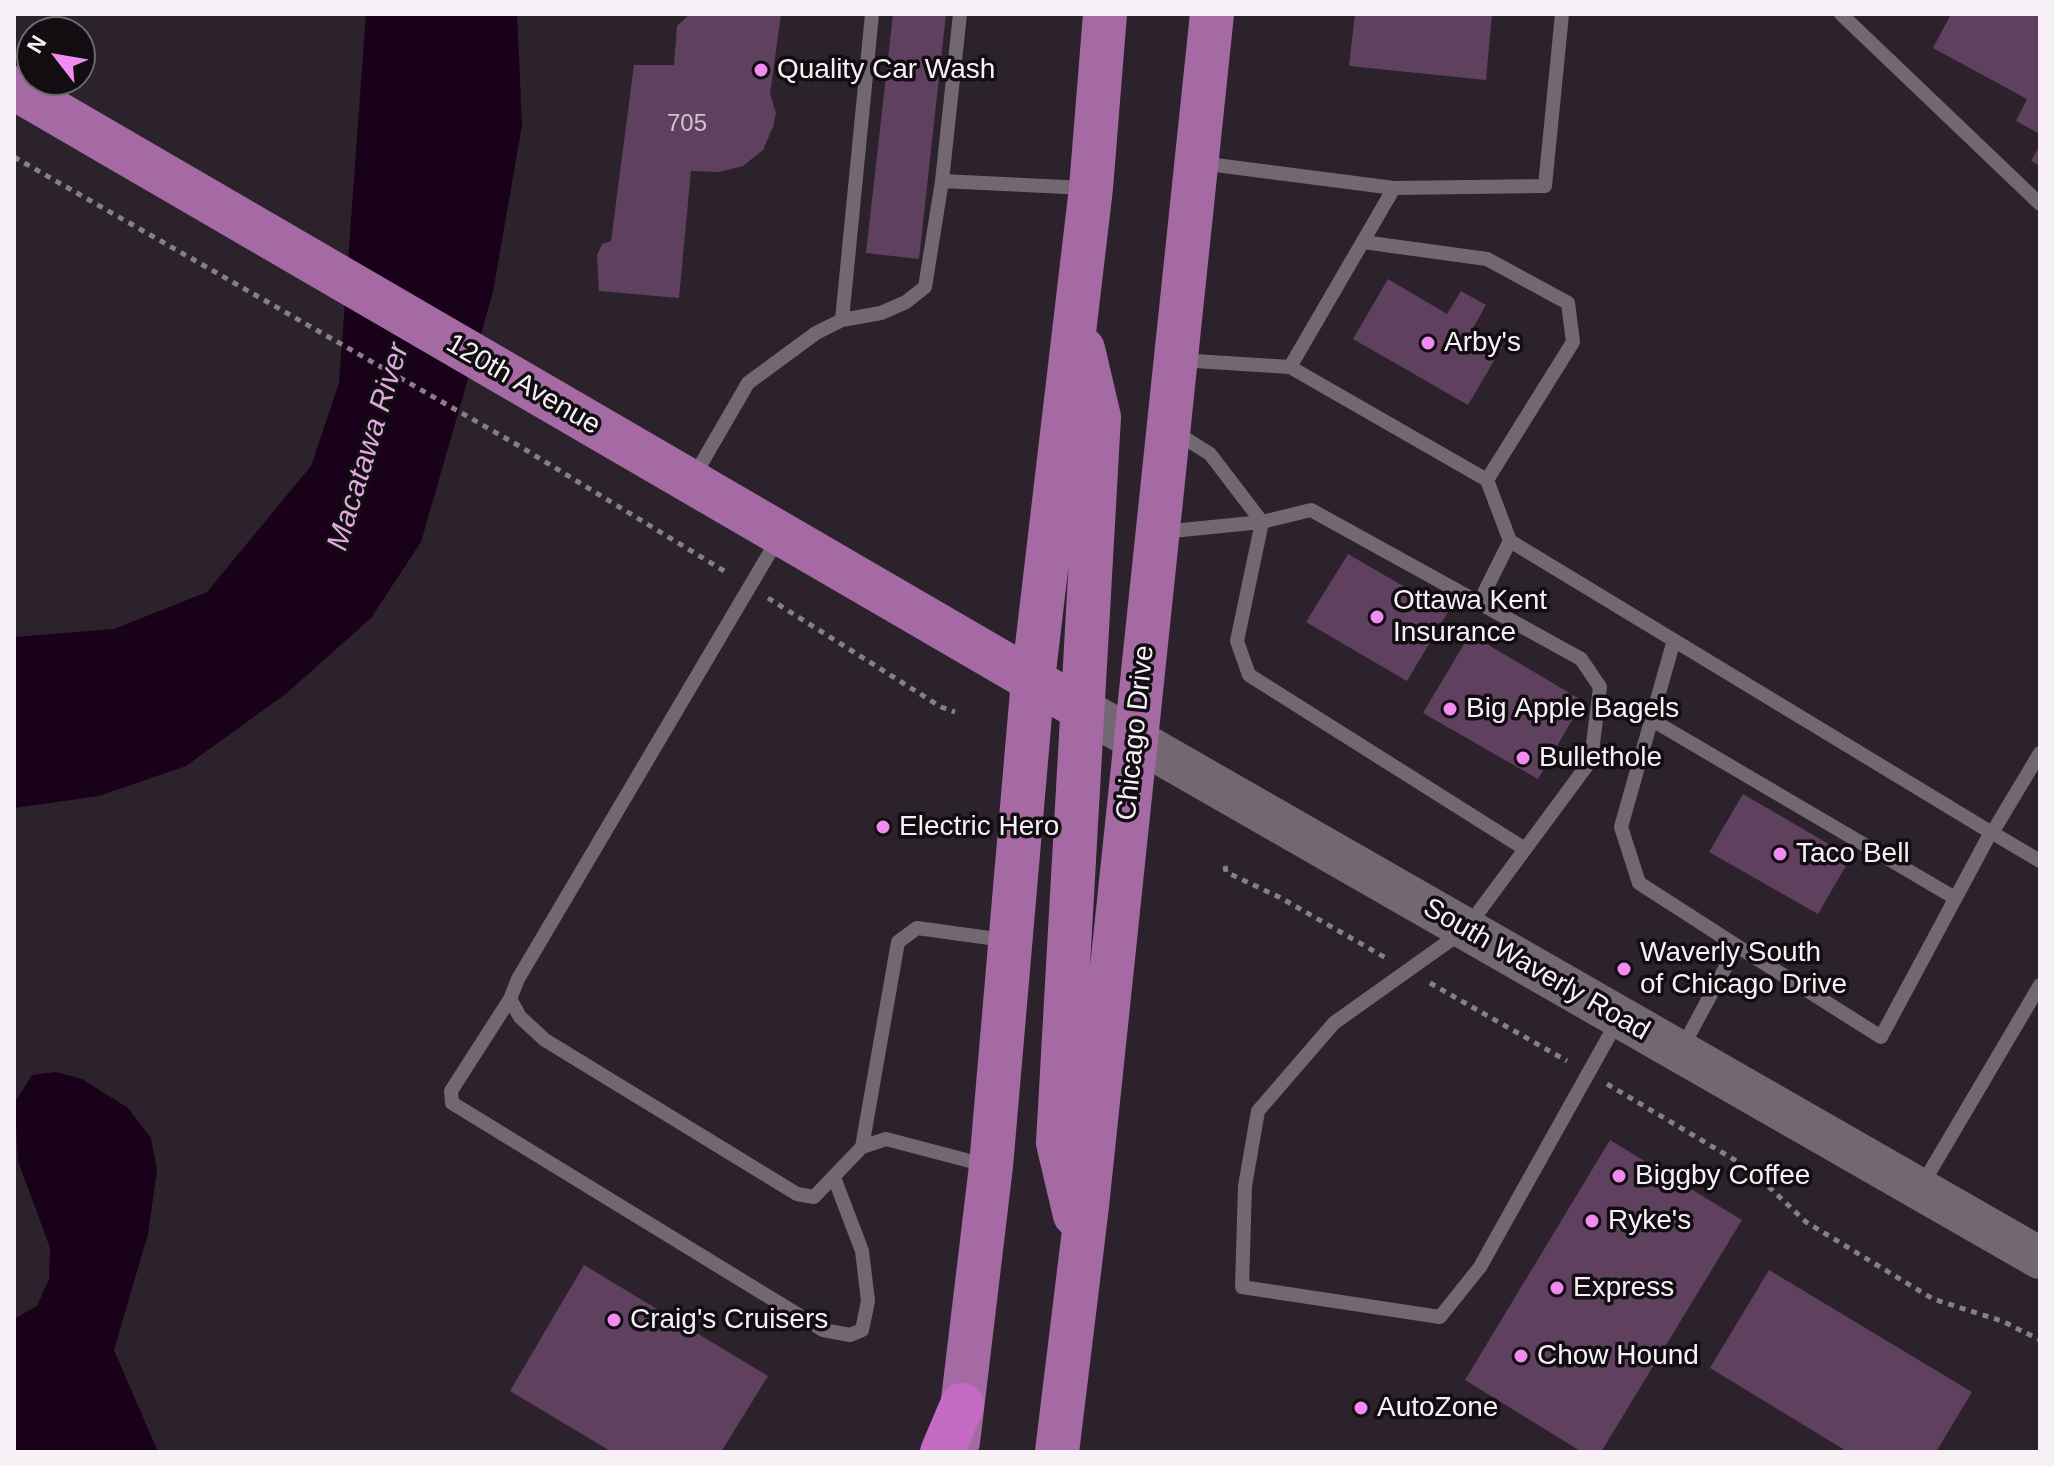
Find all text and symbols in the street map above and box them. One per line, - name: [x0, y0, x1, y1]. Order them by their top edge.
- north arrow: [16, 16, 96, 96]
- text: N: [22, 31, 52, 58]
- place label: Quality Car Wash: [777, 53, 995, 87]
- marker: Quality Car Wash: [752, 61, 770, 79]
- house number: 705: [667, 110, 707, 138]
- place label: Arby's: [1444, 326, 1521, 360]
- street label: 120th Avenue: [440, 327, 606, 443]
- marker: Arby's: [1419, 334, 1437, 352]
- water label: Macatawa River: [320, 339, 418, 555]
- place label: Ottawa Kent Insurance: [1393, 584, 1547, 650]
- marker: Ottawa Kent Insurance: [1368, 608, 1386, 626]
- street label: Chicago Drive: [1110, 644, 1162, 822]
- place label: Big Apple Bagels: [1466, 692, 1679, 726]
- marker: Big Apple Bagels: [1441, 700, 1459, 718]
- place label: Bullethole: [1539, 741, 1662, 775]
- marker: Bullethole: [1514, 749, 1532, 767]
- place label: Electric Hero: [899, 810, 1059, 844]
- marker: Electric Hero: [874, 818, 892, 836]
- place label: Taco Bell: [1796, 837, 1910, 871]
- marker: Taco Bell: [1771, 845, 1789, 863]
- street label: South Waverly Road: [1417, 892, 1655, 1048]
- place label: Waverly South of Chicago Drive: [1640, 936, 1847, 1002]
- marker: Waverly South of Chicago Drive: [1615, 960, 1633, 978]
- place label: Biggby Coffee: [1635, 1159, 1810, 1193]
- marker: Biggby Coffee: [1610, 1167, 1628, 1185]
- place label: Ryke's: [1608, 1204, 1691, 1238]
- marker: Ryke's: [1583, 1212, 1601, 1230]
- place label: Express: [1573, 1271, 1674, 1305]
- marker: Express: [1548, 1279, 1566, 1297]
- place label: Craig's Cruisers: [630, 1303, 828, 1337]
- marker: Craig's Cruisers: [605, 1311, 623, 1329]
- place label: Chow Hound: [1537, 1339, 1699, 1373]
- marker: Chow Hound: [1512, 1347, 1530, 1365]
- place label: AutoZone: [1377, 1391, 1498, 1425]
- marker: AutoZone: [1352, 1399, 1370, 1417]

